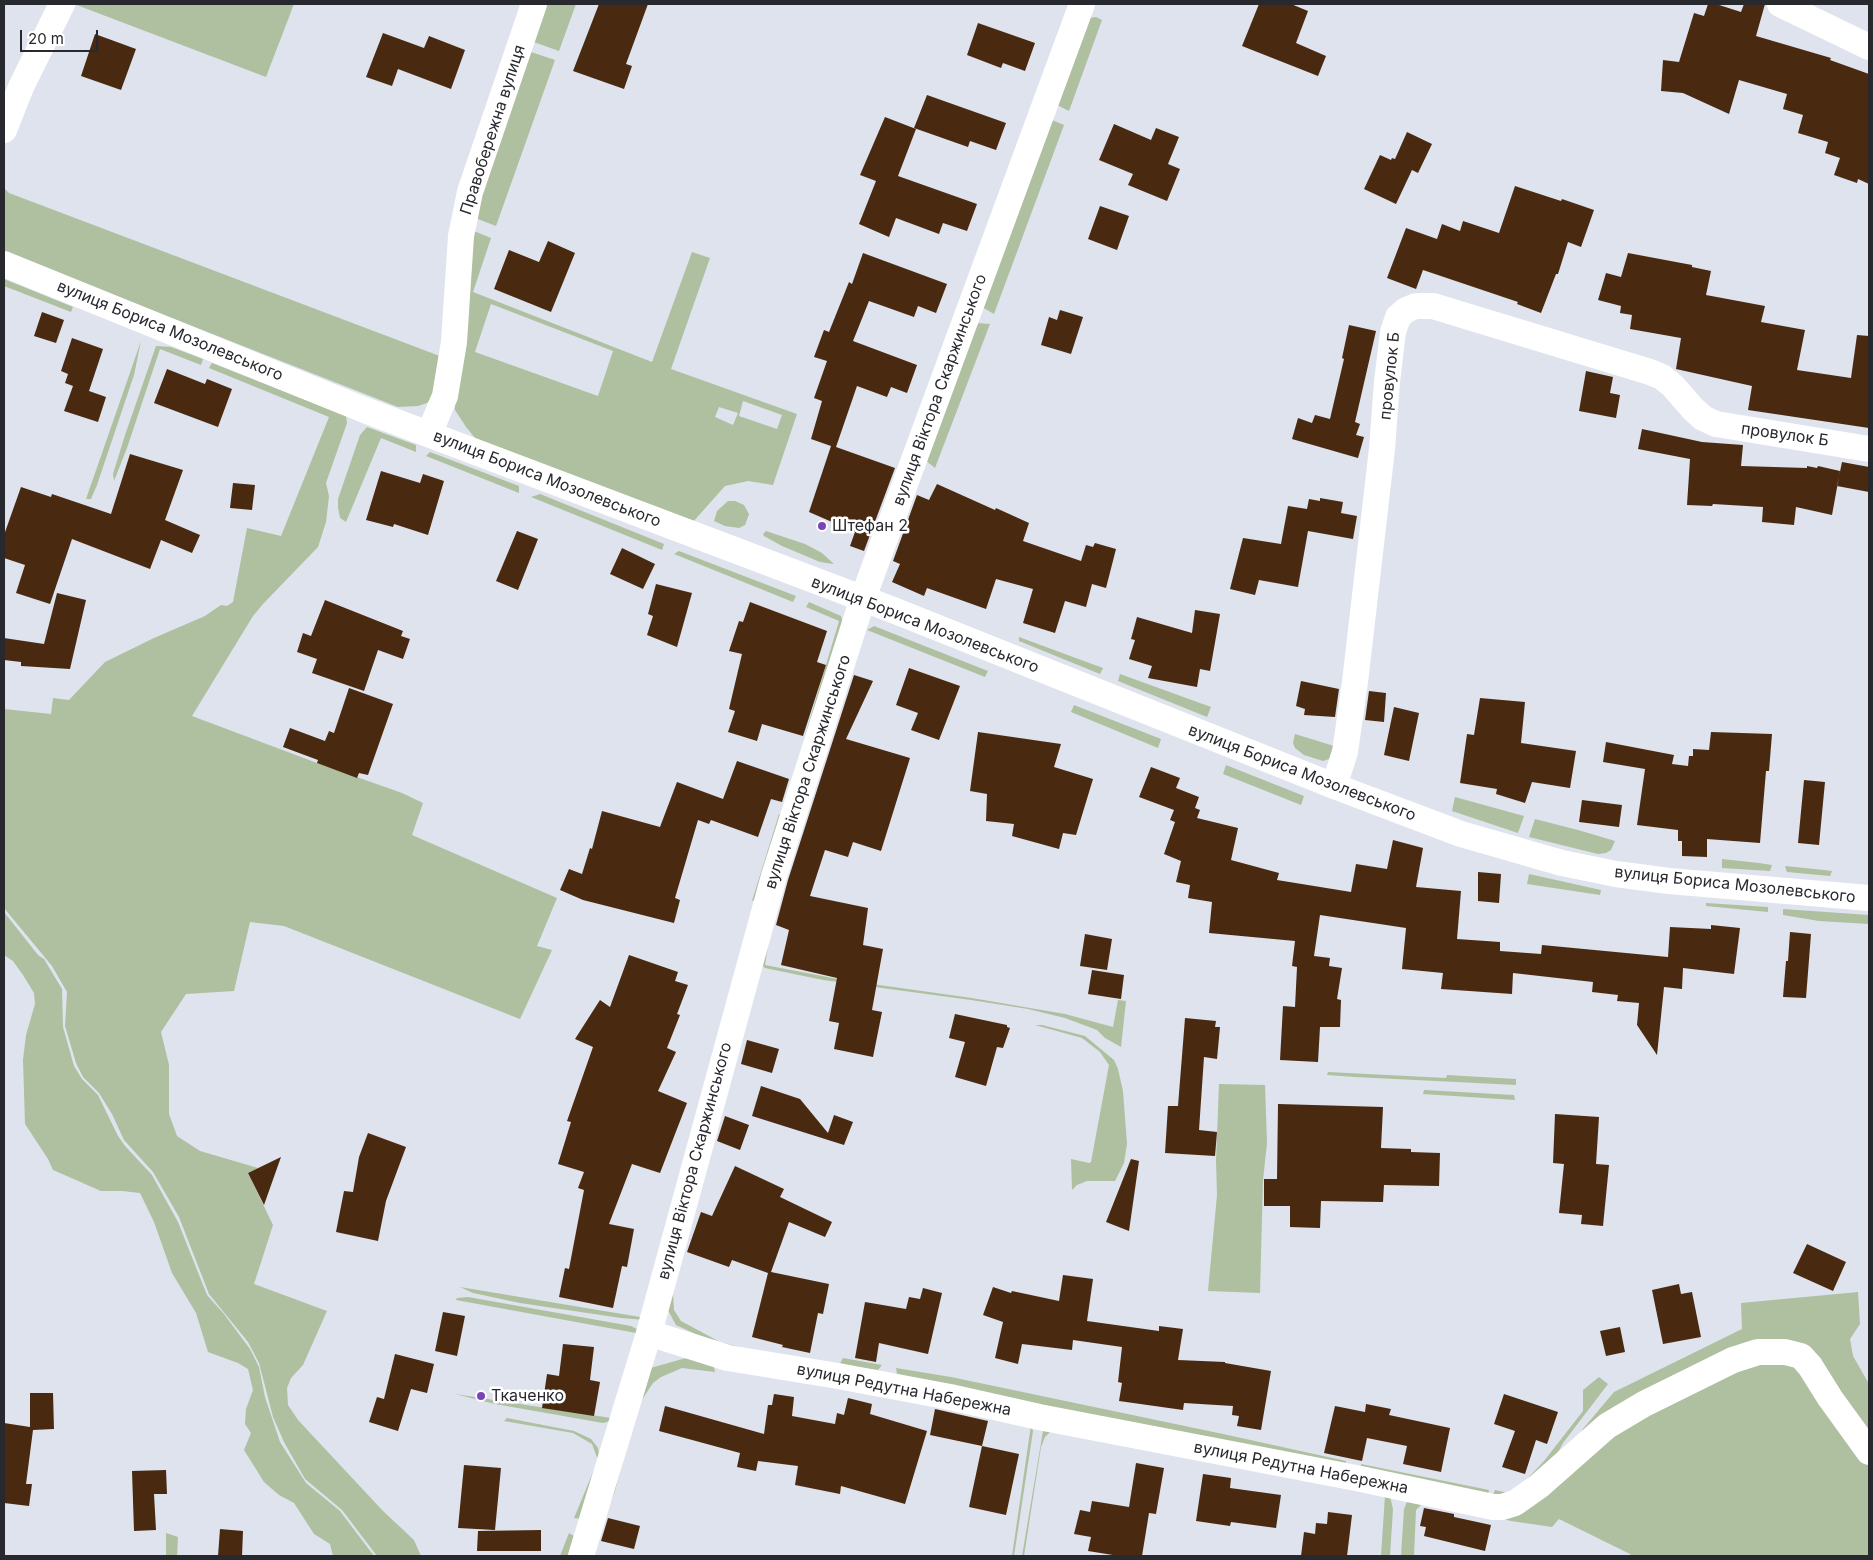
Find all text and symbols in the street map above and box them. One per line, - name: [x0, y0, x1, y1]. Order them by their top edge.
- scale bar: [22, 20, 100, 52]
- text: 20 m: [28, 29, 64, 48]
- street label: Правобережна вулиця: [456, 43, 530, 217]
- street label: вулиця Віктора Скаржинського: [889, 272, 991, 508]
- street label: вулиця Бориса Мозолевського: [54, 277, 286, 385]
- street label: провулок Б: [1376, 331, 1404, 421]
- street label: провулок Б: [1740, 419, 1830, 451]
- street label: вулиця Бориса Мозолевського: [430, 427, 664, 531]
- place label: Штефан 2: [832, 516, 908, 536]
- marker: Штефан 2: [816, 520, 828, 532]
- street label: вулиця Бориса Мозолевського: [808, 573, 1042, 677]
- street label: вулиця Віктора Скаржинського: [761, 652, 855, 892]
- street label: вулиця Бориса Мозолевського: [1185, 721, 1419, 825]
- street label: вулиця Бориса Мозолевського: [1614, 863, 1856, 907]
- street label: вулиця Віктора Скаржинського: [654, 1040, 736, 1282]
- street label: вулиця Редутна Набережна: [795, 1360, 1013, 1420]
- place label: Ткаченко: [491, 1386, 564, 1406]
- marker: Ткаченко: [475, 1390, 487, 1402]
- street label: вулиця Редутна Набережна: [1192, 1438, 1410, 1498]

